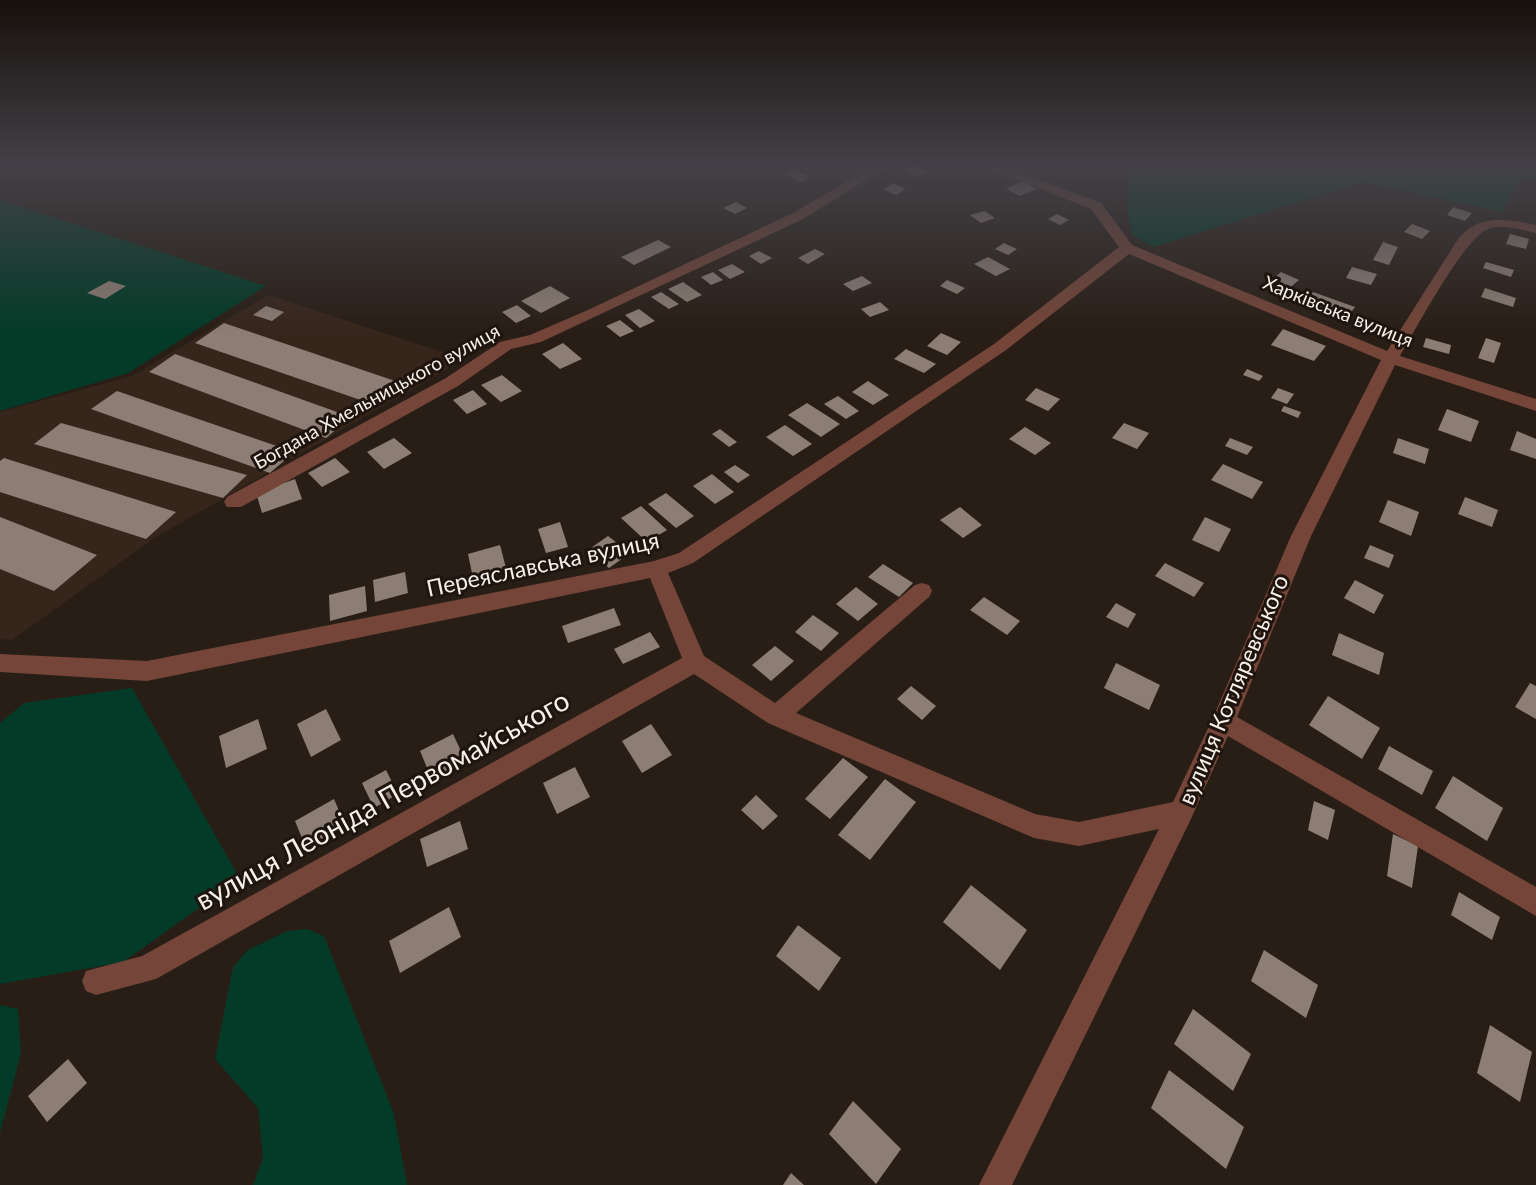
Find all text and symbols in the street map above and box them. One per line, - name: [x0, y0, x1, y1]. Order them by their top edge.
- street label: Харківська вулиця: [1260, 272, 1416, 352]
- street label: Богдана Хмельницького вулиця: [250, 320, 504, 474]
- street label: Переяславська вулиця: [424, 527, 662, 603]
- street label: вулиця Котляревського: [1173, 571, 1295, 809]
- street label: вулиця Леоніда Первомайського: [190, 684, 576, 918]

